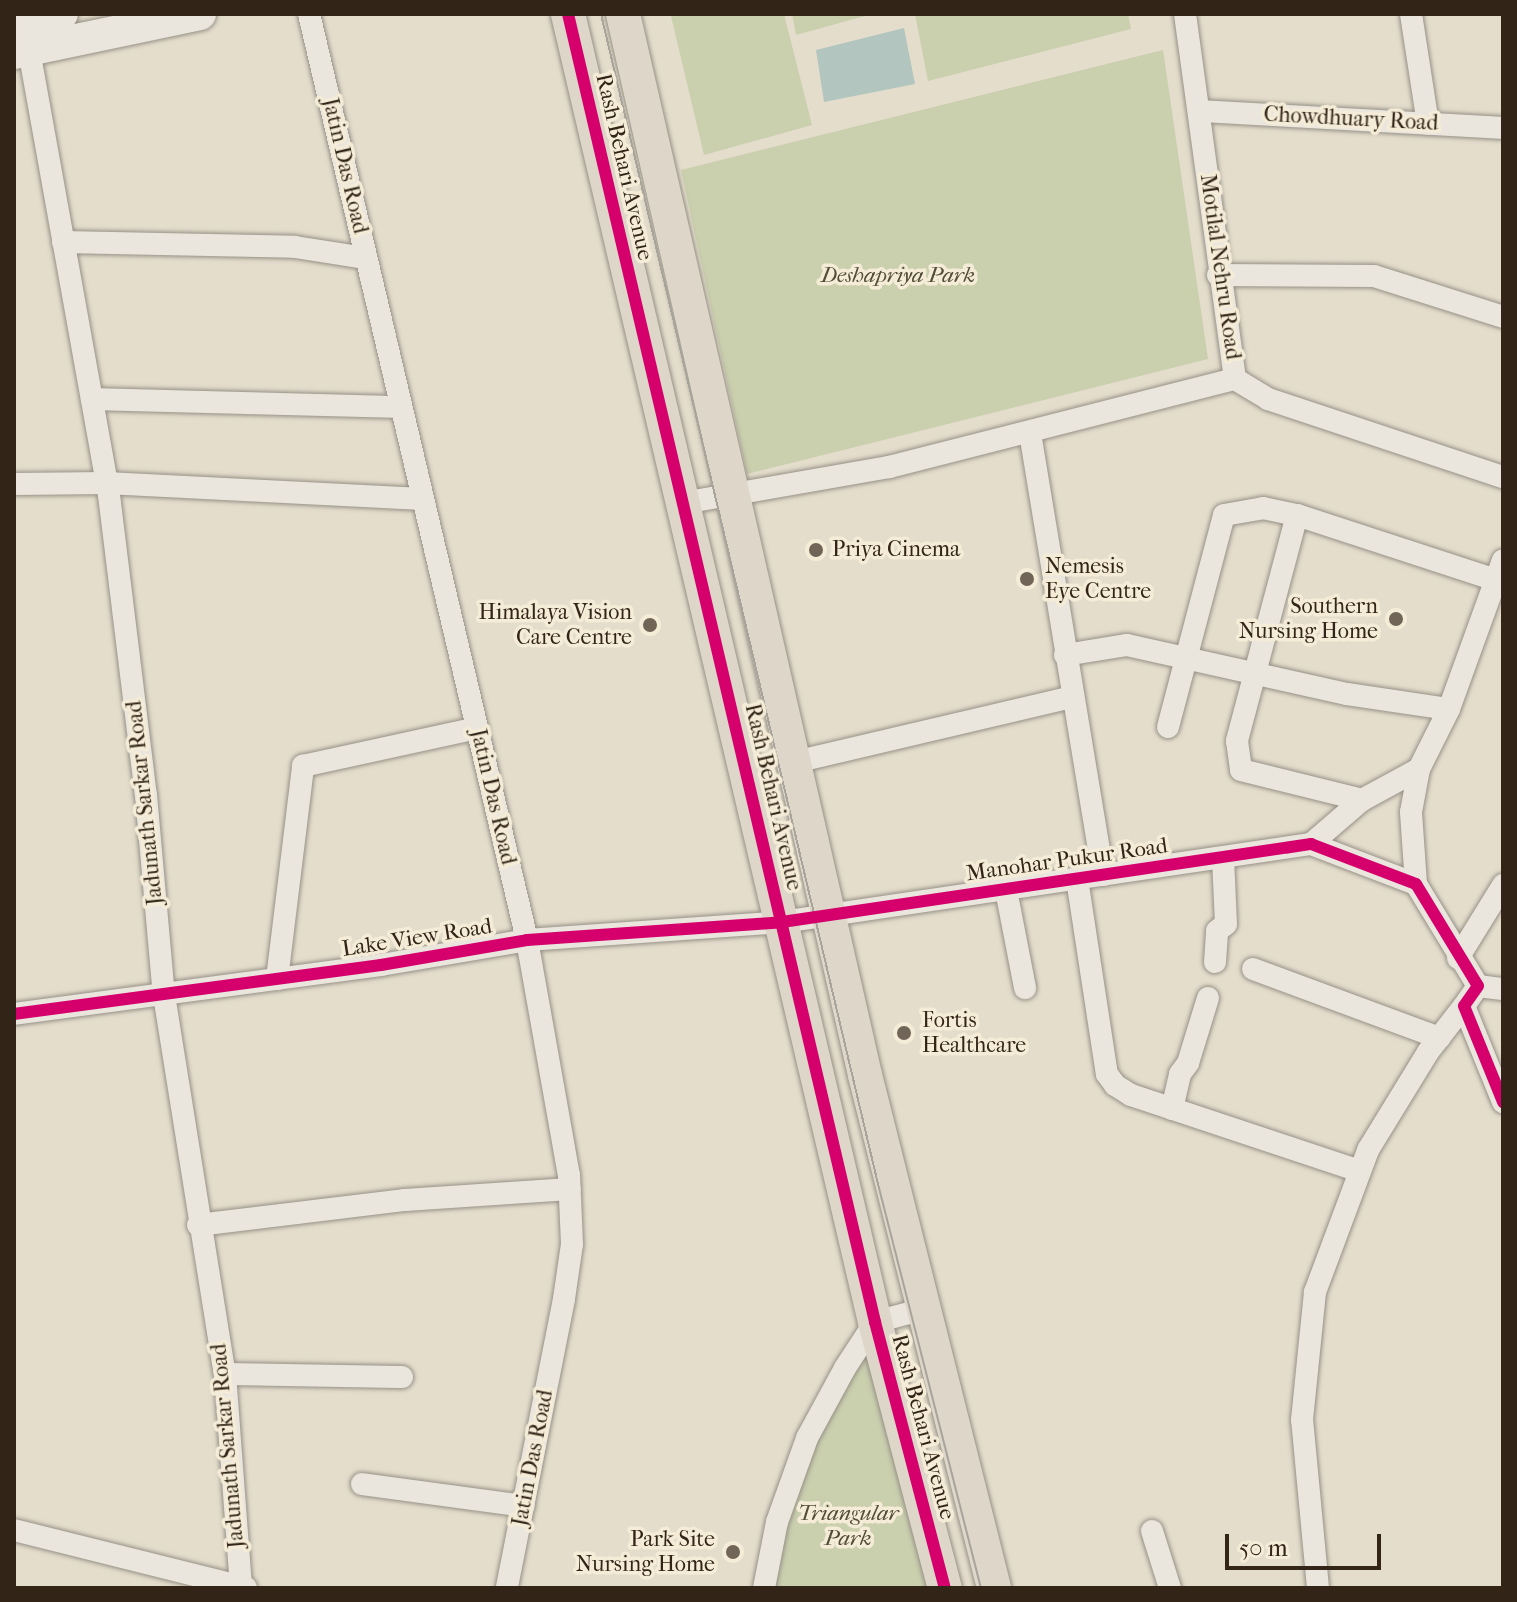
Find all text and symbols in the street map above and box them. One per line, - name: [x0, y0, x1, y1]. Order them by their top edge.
- street label: Rash Behari Avenue: [590, 71, 658, 263]
- street label: Jatin Das Road: [317, 96, 373, 236]
- street label: Chowdhuary Road: [1263, 101, 1439, 137]
- street label: Motilal Nehru Road: [1194, 172, 1246, 362]
- park label: Deshapriya Park: [821, 263, 975, 289]
- place label: Priya Cinema: [832, 537, 960, 563]
- marker: Priya Cinema: [807, 541, 825, 559]
- place label: Nemesis Eye Centre: [1045, 553, 1151, 604]
- marker: Nemesis Eye Centre: [1016, 568, 1038, 590]
- place label: Southern Nursing Home: [1239, 593, 1378, 644]
- place label: Himalaya Vision Care Centre: [478, 599, 632, 650]
- marker: Southern Nursing Home: [1385, 608, 1407, 630]
- marker: Himalaya Vision Care Centre: [639, 614, 661, 636]
- street label: Jadunath Sarkar Road: [121, 699, 169, 907]
- street label: Rash Behari Avenue: [739, 701, 807, 893]
- street label: Jatin Das Road: [465, 727, 521, 867]
- street label: Manohar Pukur Road: [965, 833, 1169, 887]
- street label: Lake View Road: [340, 913, 494, 963]
- place label: Fortis Healthcare: [922, 1007, 1026, 1058]
- marker: Fortis Healthcare: [893, 1022, 915, 1044]
- street label: Rash Behari Avenue: [886, 1331, 960, 1523]
- street label: Jadunath Sarkar Road: [206, 1343, 250, 1549]
- street label: Jatin Das Road: [507, 1387, 559, 1529]
- park label: Triangular Park: [798, 1500, 898, 1552]
- scale bar: [1229, 1518, 1385, 1568]
- place label: Park Site Nursing Home: [576, 1526, 715, 1578]
- text: 50 m: [1239, 1534, 1288, 1562]
- marker: Park Site Nursing Home: [722, 1541, 744, 1563]

